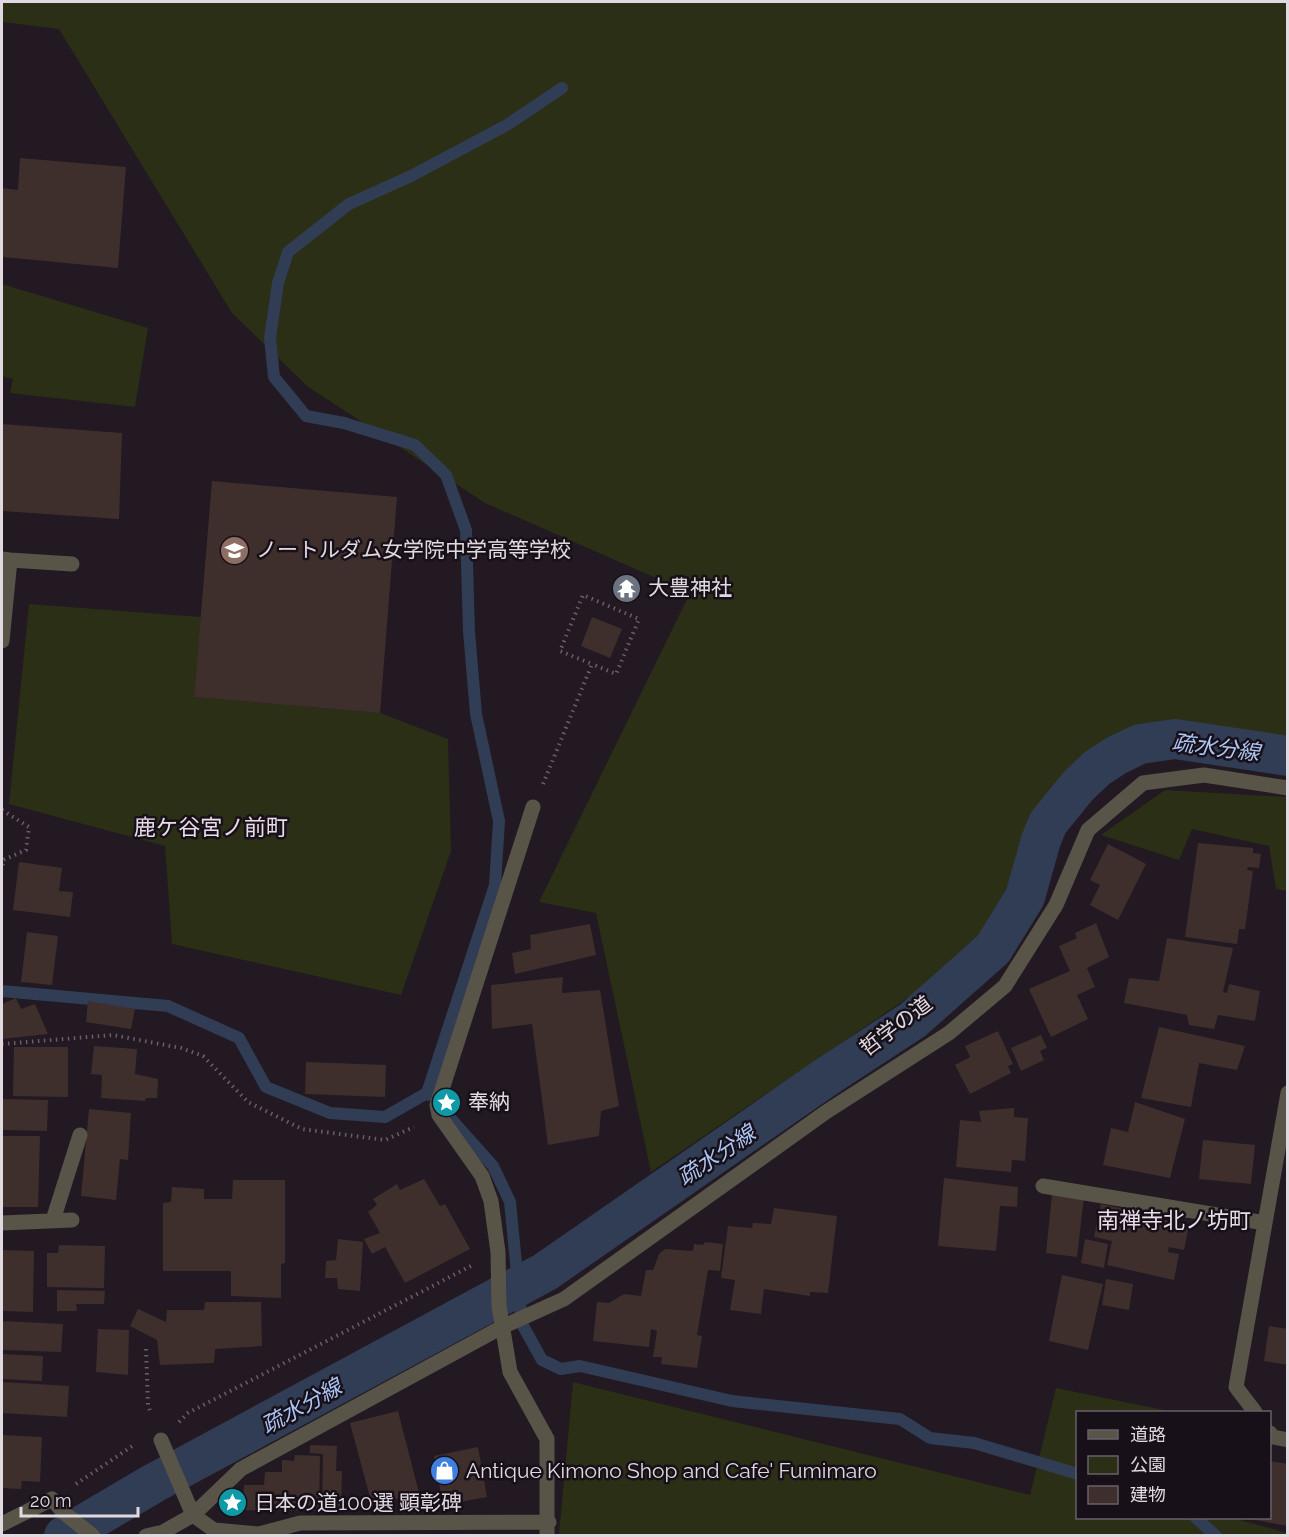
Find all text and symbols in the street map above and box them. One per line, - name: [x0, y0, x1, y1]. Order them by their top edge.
- school or university icon: ノートルダム女学院中学高等学校: [219, 534, 251, 566]
- place label: ノートルダム女学院中学高等学校: [256, 537, 571, 562]
- temple icon: 大豊神社: [611, 572, 643, 604]
- place label: 大豊神社: [648, 575, 732, 600]
- water label: 疏水分線: [1171, 729, 1264, 766]
- district label: 鹿ケ谷宮ノ前町: [134, 814, 288, 840]
- street label: 哲学の道: [855, 990, 937, 1061]
- place icon: 奉納: [431, 1086, 463, 1118]
- place label: 奉納: [468, 1089, 510, 1114]
- water label: 疏水分線: [672, 1118, 762, 1190]
- district label: 南禅寺北ノ坊町: [1097, 1207, 1251, 1233]
- water label: 疏水分線: [256, 1372, 348, 1439]
- legend: [1076, 1411, 1271, 1519]
- text: 道路: [1130, 1424, 1166, 1445]
- text: 公園: [1130, 1454, 1166, 1475]
- shop icon: Antique Kimono Shop and Cafe' Fumimaro: [429, 1455, 461, 1487]
- place label: Antique Kimono Shop and Cafe' Fumimaro: [466, 1458, 877, 1483]
- scale bar: [21, 1480, 138, 1518]
- text: 建物: [1130, 1484, 1166, 1505]
- place icon: 日本の道100選 顕彰碑: [217, 1487, 249, 1519]
- text: 20 m: [30, 1490, 72, 1511]
- place label: 日本の道100選 顕彰碑: [254, 1490, 462, 1515]

